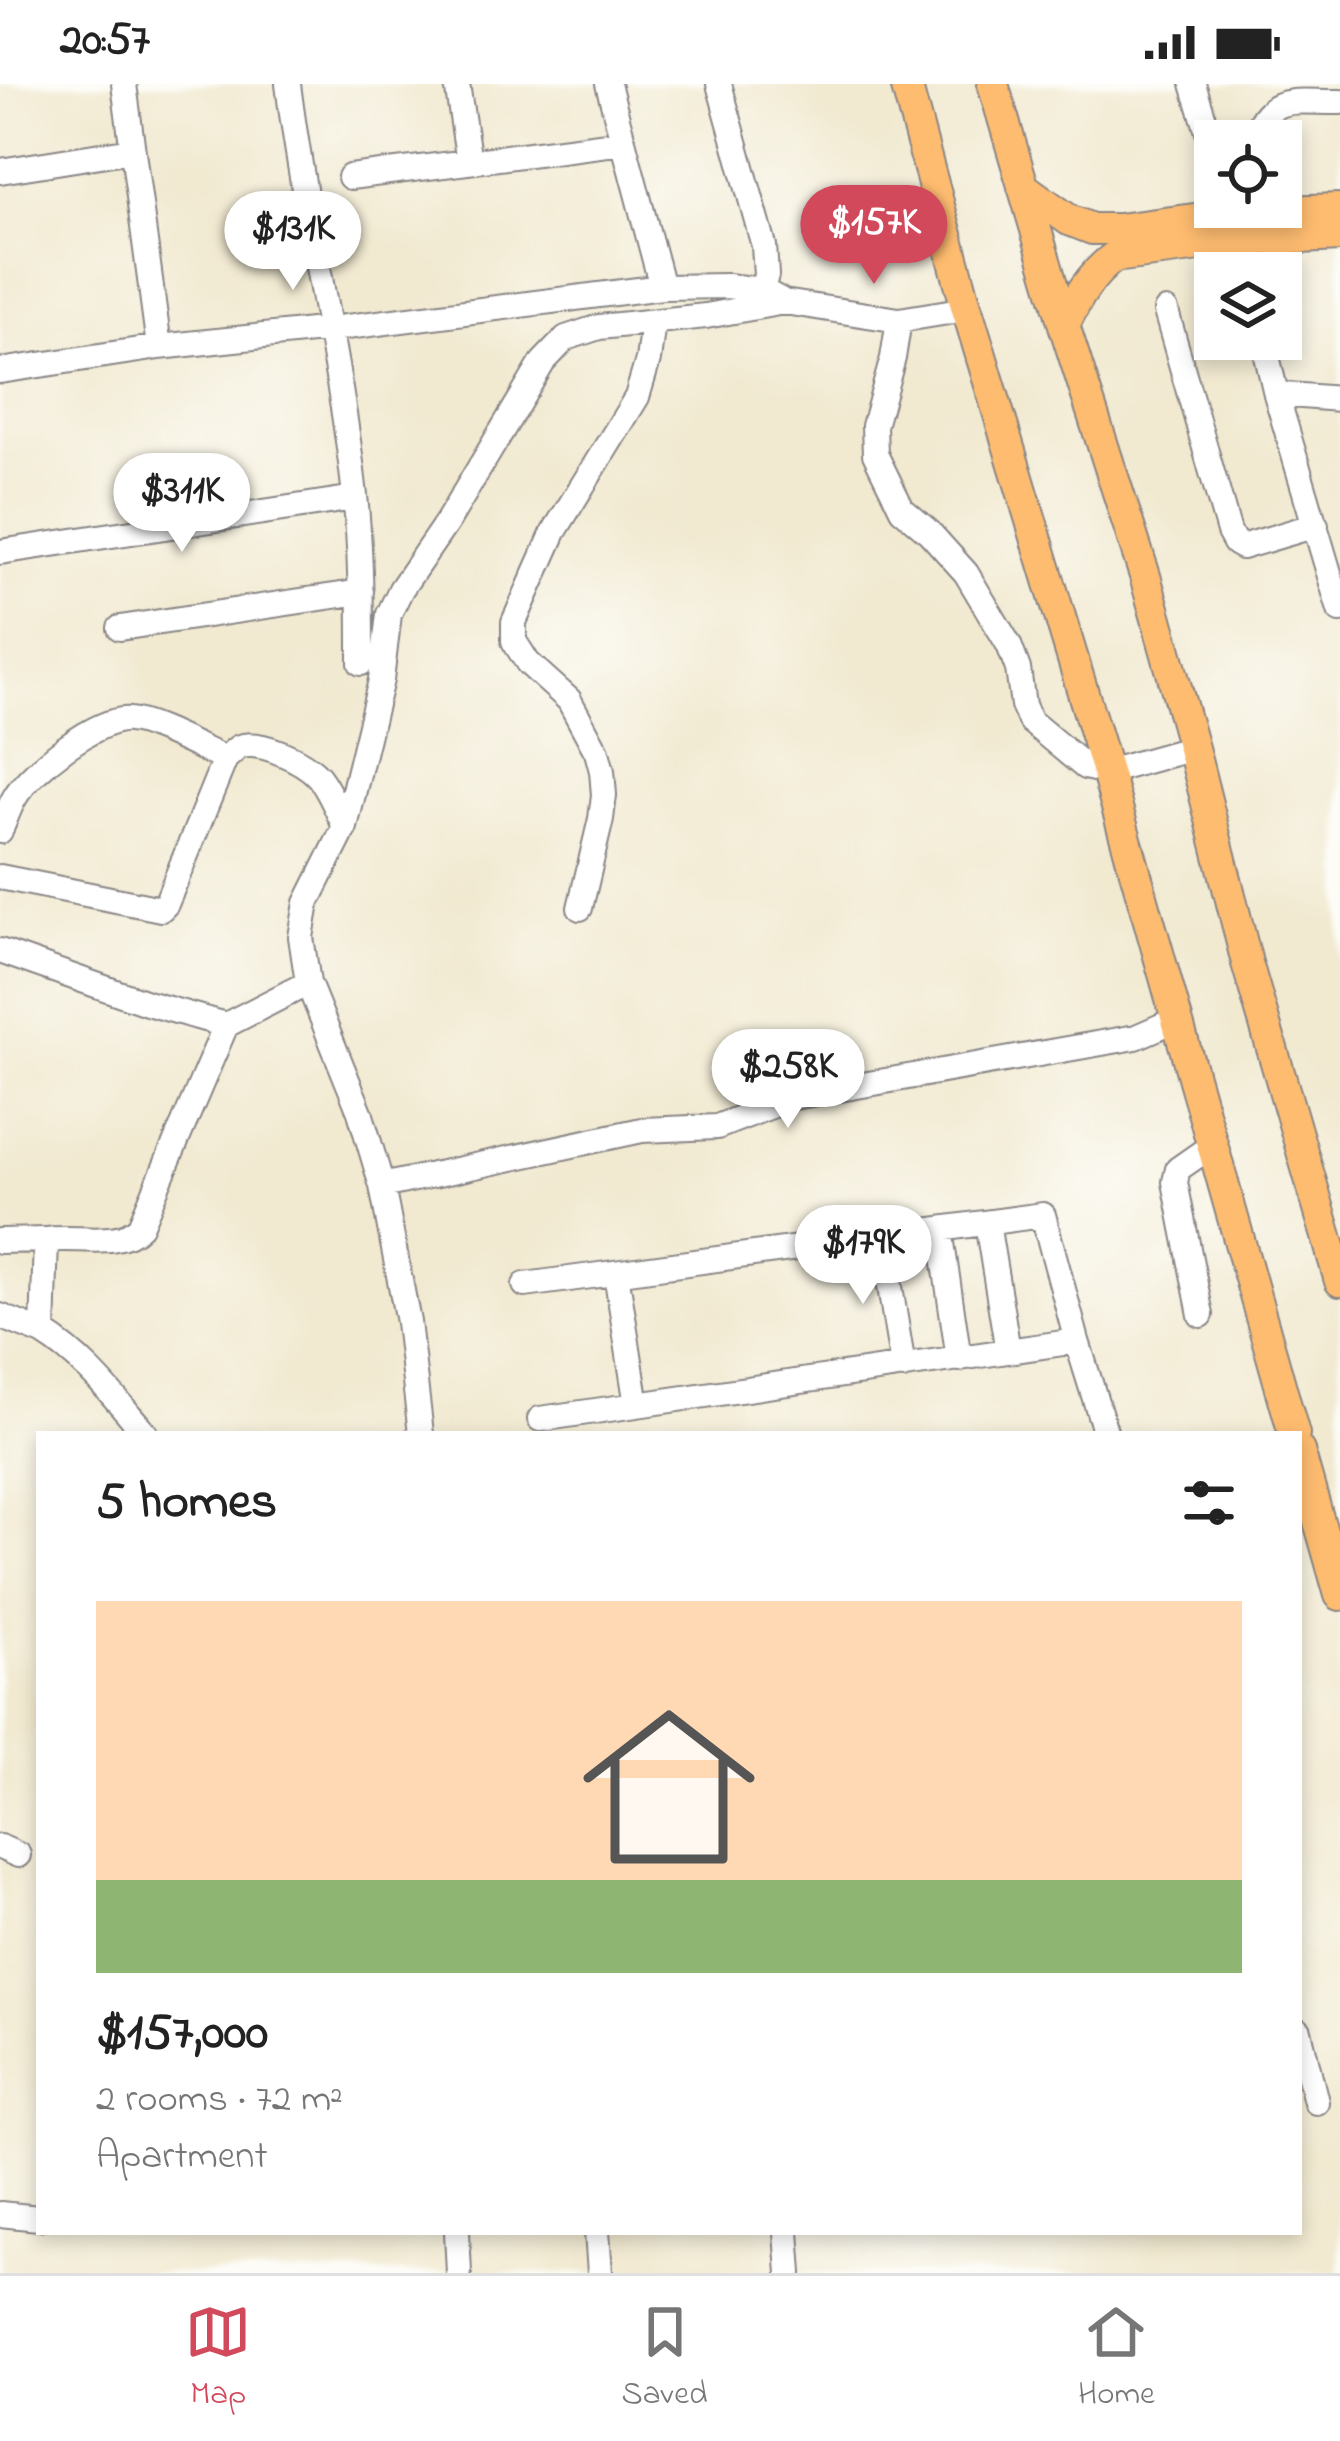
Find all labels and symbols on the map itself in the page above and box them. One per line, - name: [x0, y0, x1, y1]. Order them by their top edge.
- pin: $157K: [790, 185, 958, 287]
- pin: $131K: [209, 191, 377, 293]
- pin: $311K: [98, 453, 266, 555]
- pin: $258K: [704, 1029, 872, 1131]
- pin: $179K: [779, 1205, 947, 1307]

